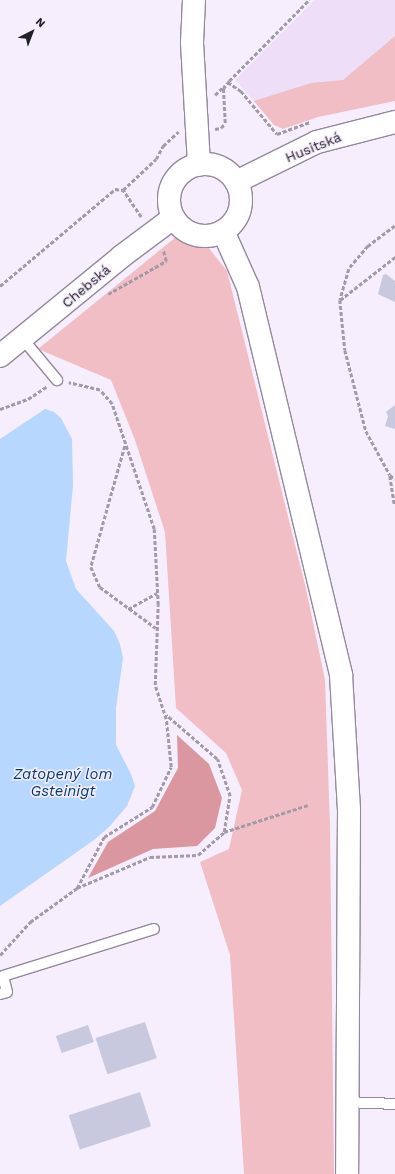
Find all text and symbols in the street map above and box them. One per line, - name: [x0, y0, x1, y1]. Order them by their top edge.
- north arrow: [12, 12, 52, 52]
- text: N: [33, 15, 48, 30]
- street label: Husitská: [283, 128, 343, 166]
- street label: Chebská: [58, 261, 114, 311]
- water label: Zatopený lom Gsteinigt: [13, 765, 113, 800]

